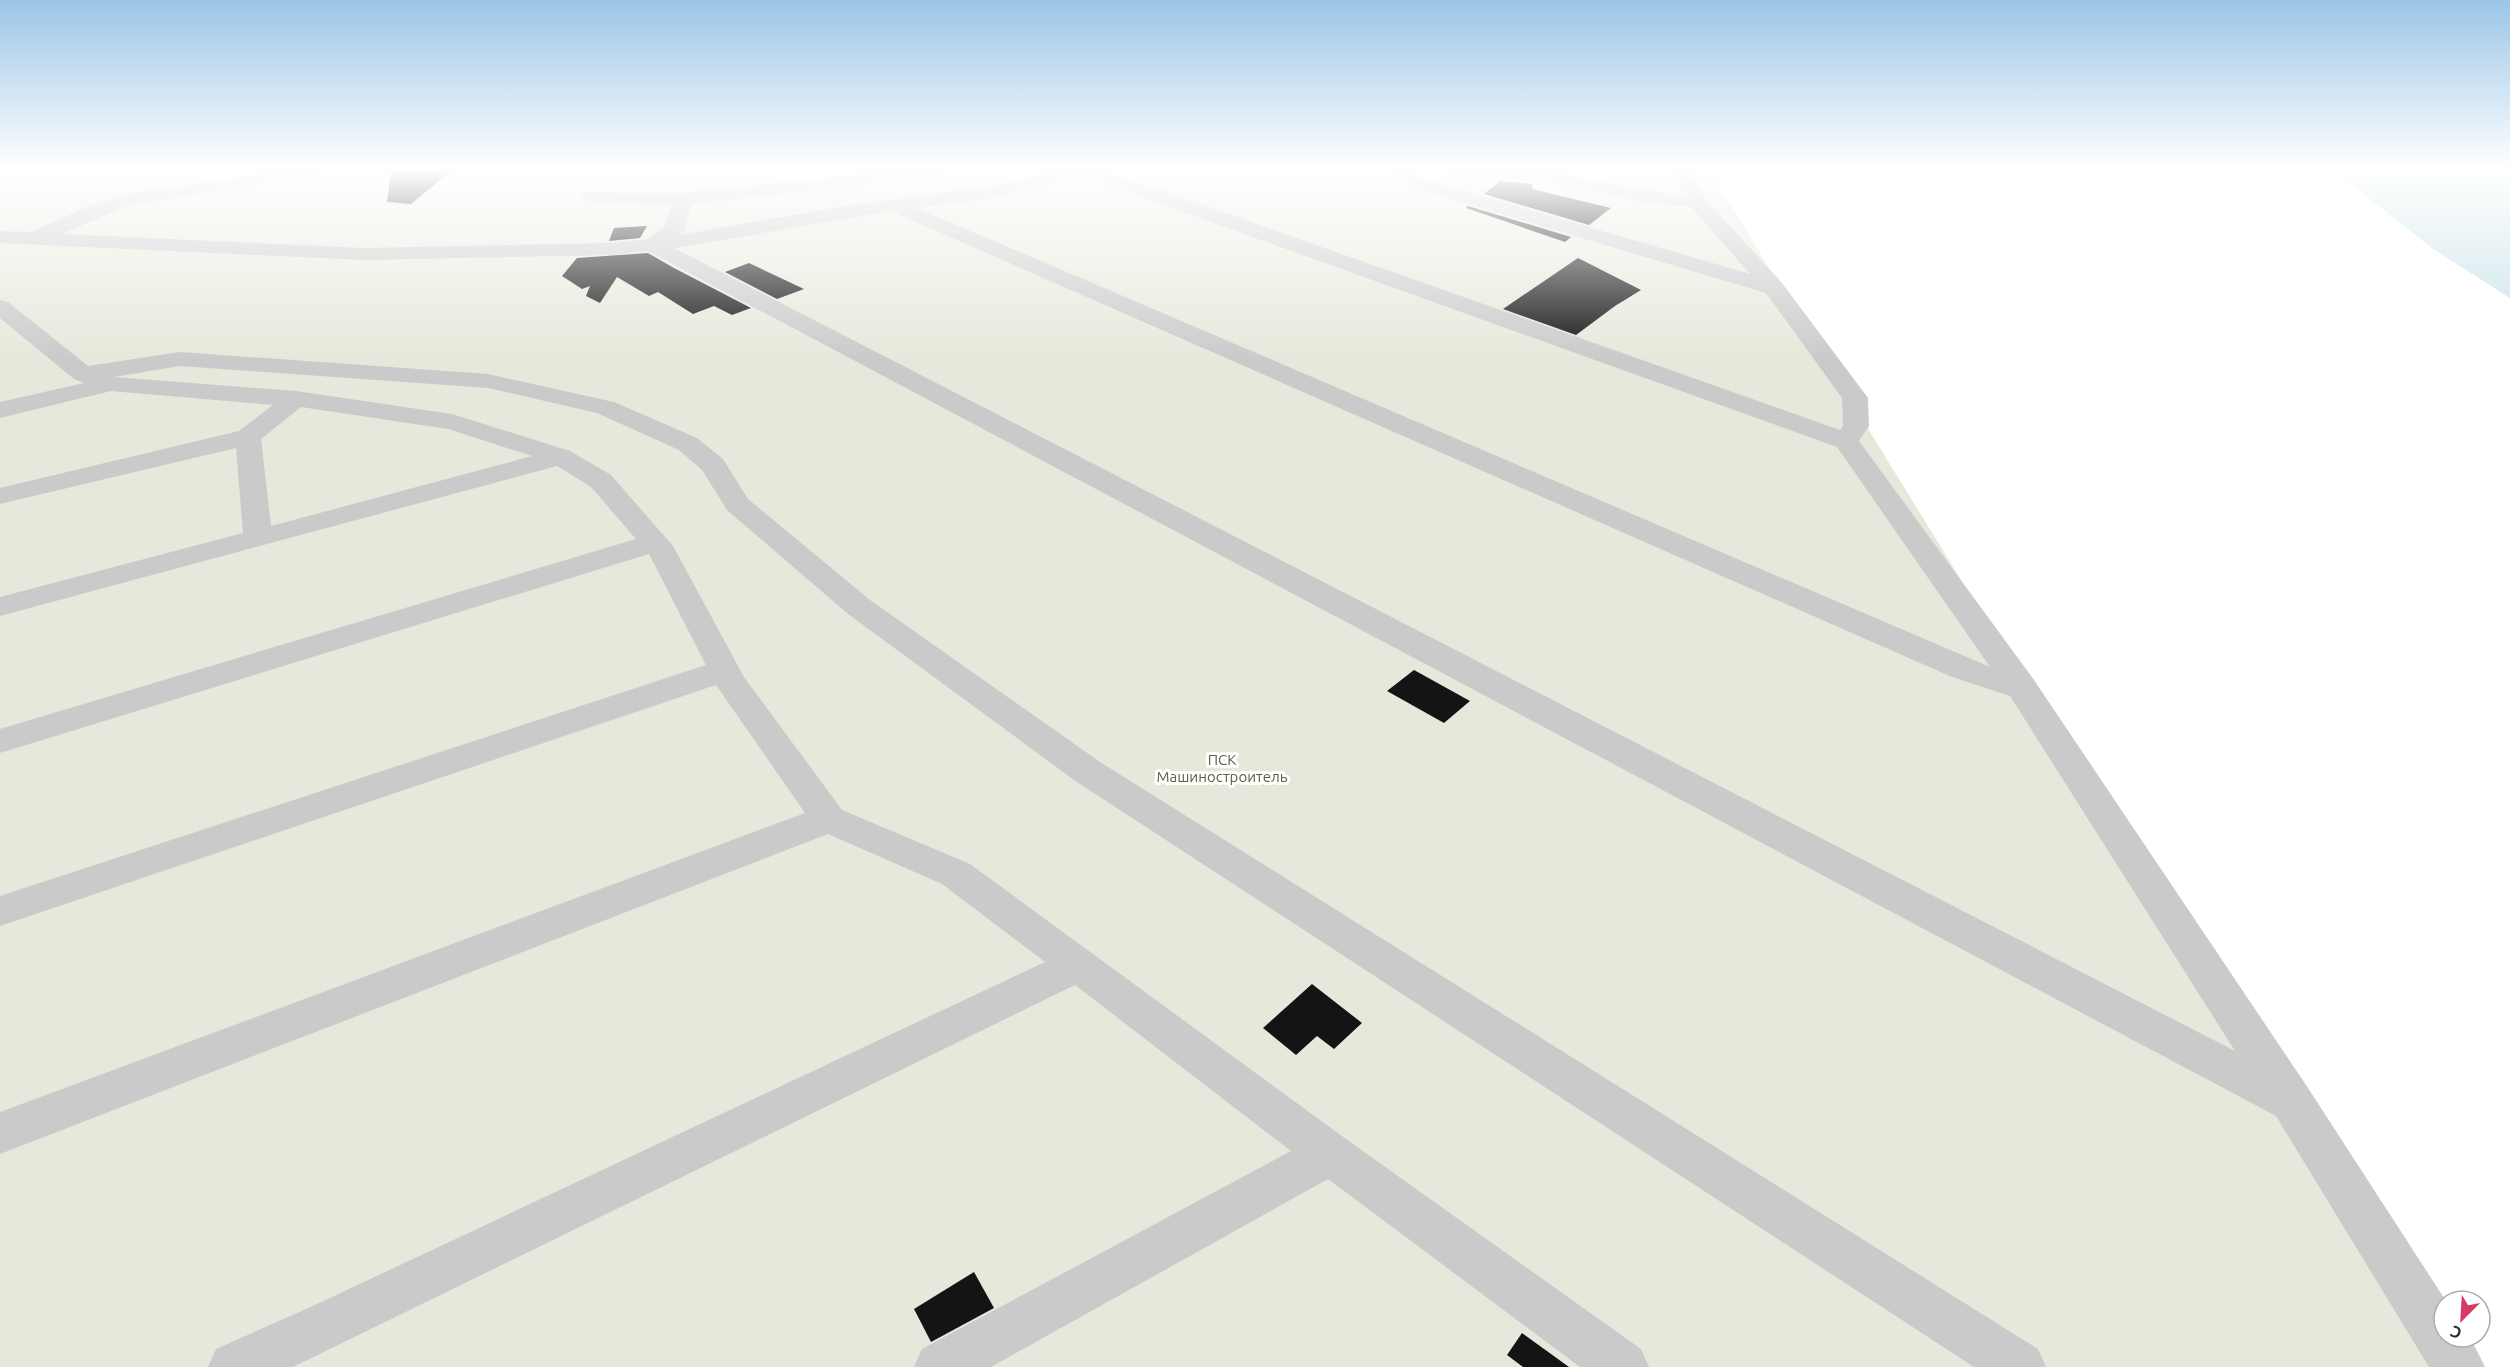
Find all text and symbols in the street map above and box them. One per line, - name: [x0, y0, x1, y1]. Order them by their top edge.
- park label: ПСК Машиностроитель: [1156, 751, 1288, 785]
- north arrow: [2432, 1289, 2492, 1349]
- text: С: [2448, 1322, 2464, 1343]

